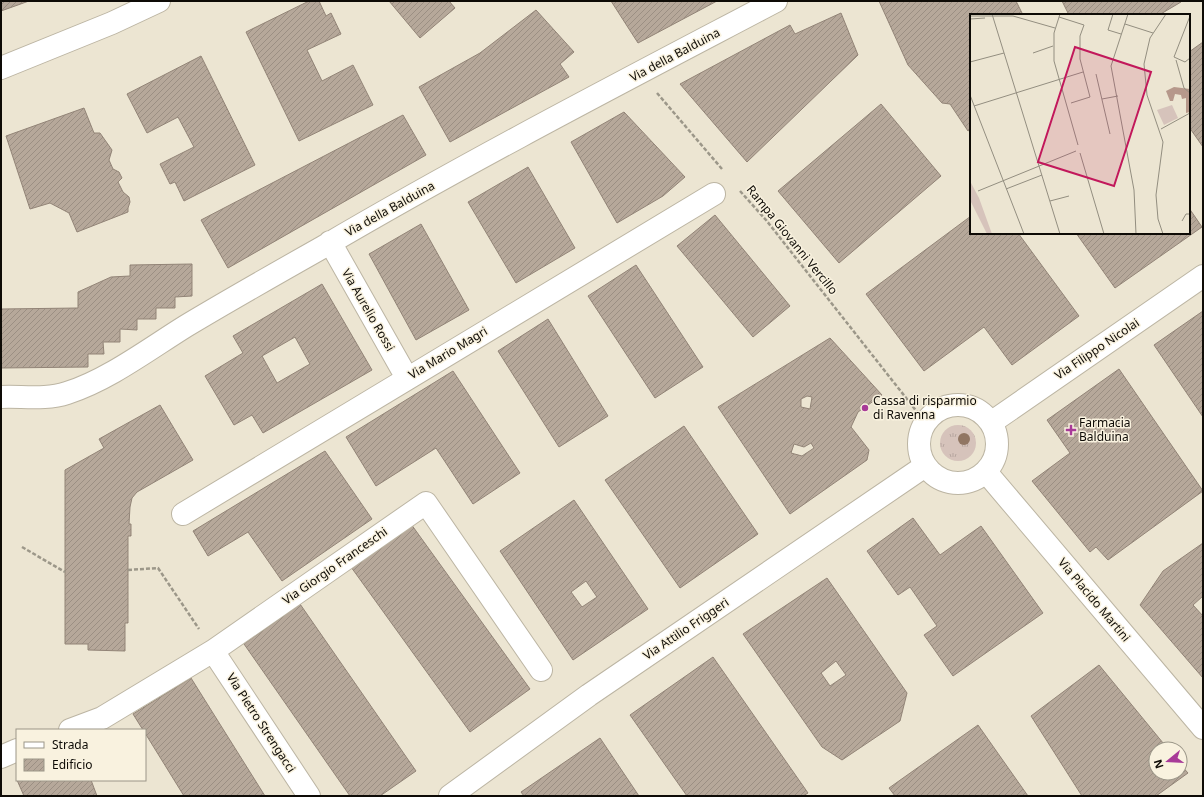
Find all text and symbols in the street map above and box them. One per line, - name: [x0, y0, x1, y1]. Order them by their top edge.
- inset map: [970, 14, 1190, 234]
- street label: Via della Balduina: [627, 24, 723, 86]
- street label: Via della Balduina: [342, 177, 438, 240]
- street label: Rampa Giovanni Vercillo: [743, 181, 842, 298]
- street label: Via Aurelio Rossi: [338, 265, 399, 354]
- street label: Via Filippo Nicolai: [1051, 314, 1142, 383]
- street label: Via Mario Magri: [405, 322, 490, 383]
- place label: Cassa di risparmio di Ravenna: [873, 392, 977, 423]
- marker: Cassa di risparmio di Ravenna: [860, 403, 870, 413]
- place label: Farmacia Balduina: [1079, 414, 1130, 445]
- marker: Farmacia Balduina: [1066, 425, 1076, 435]
- street label: Via Giorgio Franceschi: [279, 523, 391, 608]
- street label: Via Placido Martini: [1054, 554, 1134, 645]
- street label: Via Attilio Friggeri: [640, 594, 732, 664]
- street label: Via Pietro Strengacci: [223, 670, 300, 776]
- legend: [16, 729, 146, 781]
- text: Strada: [52, 736, 88, 753]
- north arrow: [1148, 741, 1188, 781]
- text: Edificio: [52, 756, 93, 773]
- text: N: [1149, 758, 1167, 771]

